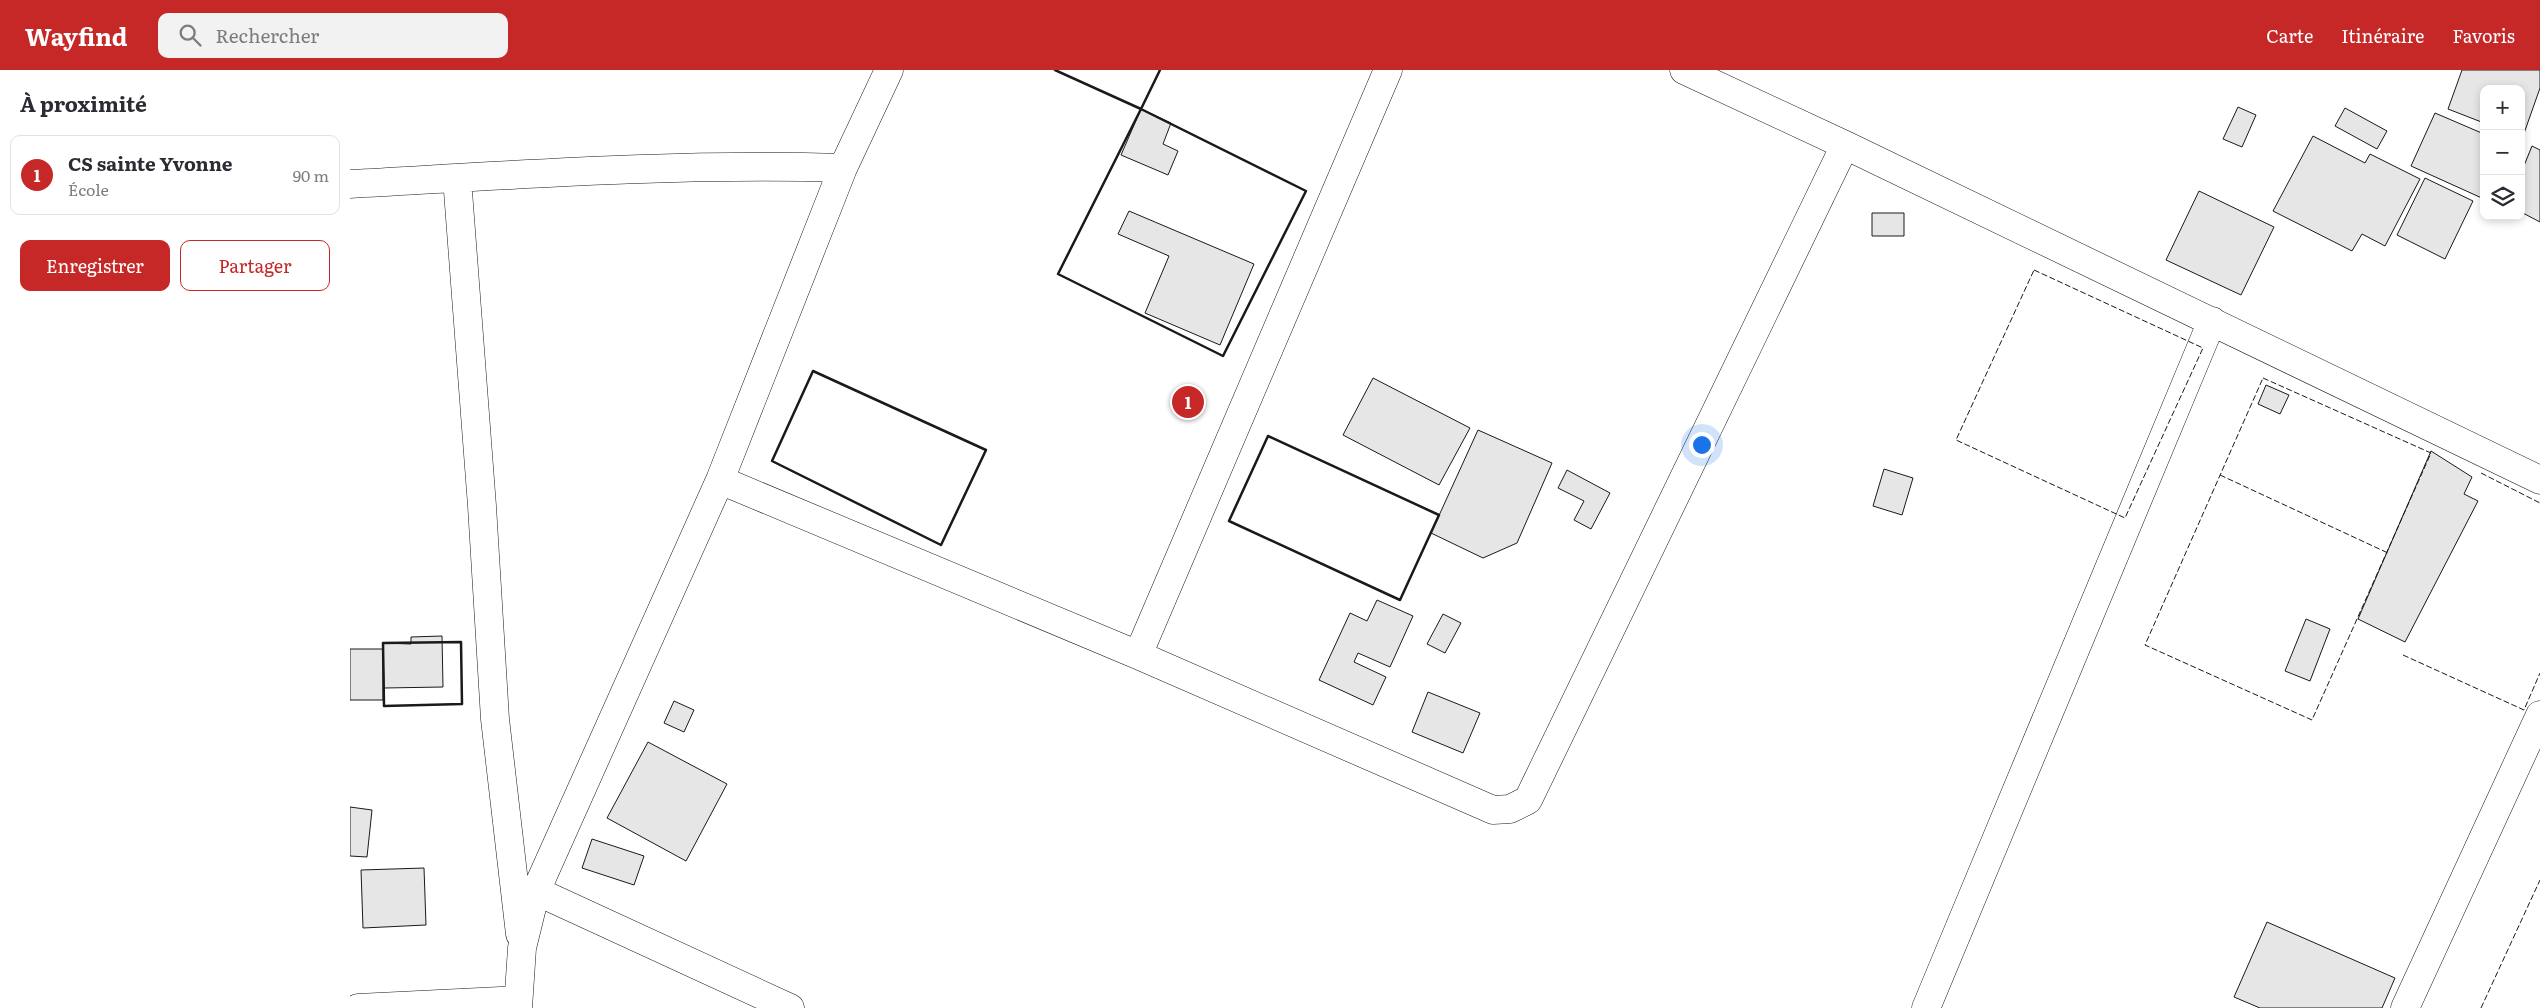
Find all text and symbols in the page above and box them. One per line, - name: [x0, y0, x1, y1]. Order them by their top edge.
- search box: [158, 13, 508, 58]
- text: Wayfind: [25, 18, 128, 53]
- icon: search: [176, 21, 204, 49]
- text: Rechercher: [216, 21, 319, 49]
- text: Carte: [2266, 22, 2313, 49]
- text: Itinéraire: [2341, 22, 2424, 49]
- text: Favoris: [2452, 22, 2515, 49]
- map controls: [2480, 85, 2525, 220]
- button: +: [2480, 85, 2525, 130]
- text: À proximité: [20, 87, 147, 118]
- button: −: [2480, 130, 2525, 175]
- text: CS sainte Yvonne: [68, 149, 233, 177]
- text: 1: [34, 163, 40, 187]
- text: 90 m: [293, 163, 329, 187]
- button: layers: [2480, 175, 2525, 220]
- text: École: [68, 177, 109, 201]
- button: Enregistrer: [20, 240, 170, 291]
- button: Partager: [180, 240, 330, 291]
- pin: 1: [1172, 383, 1204, 421]
- your location: [1689, 432, 1715, 458]

